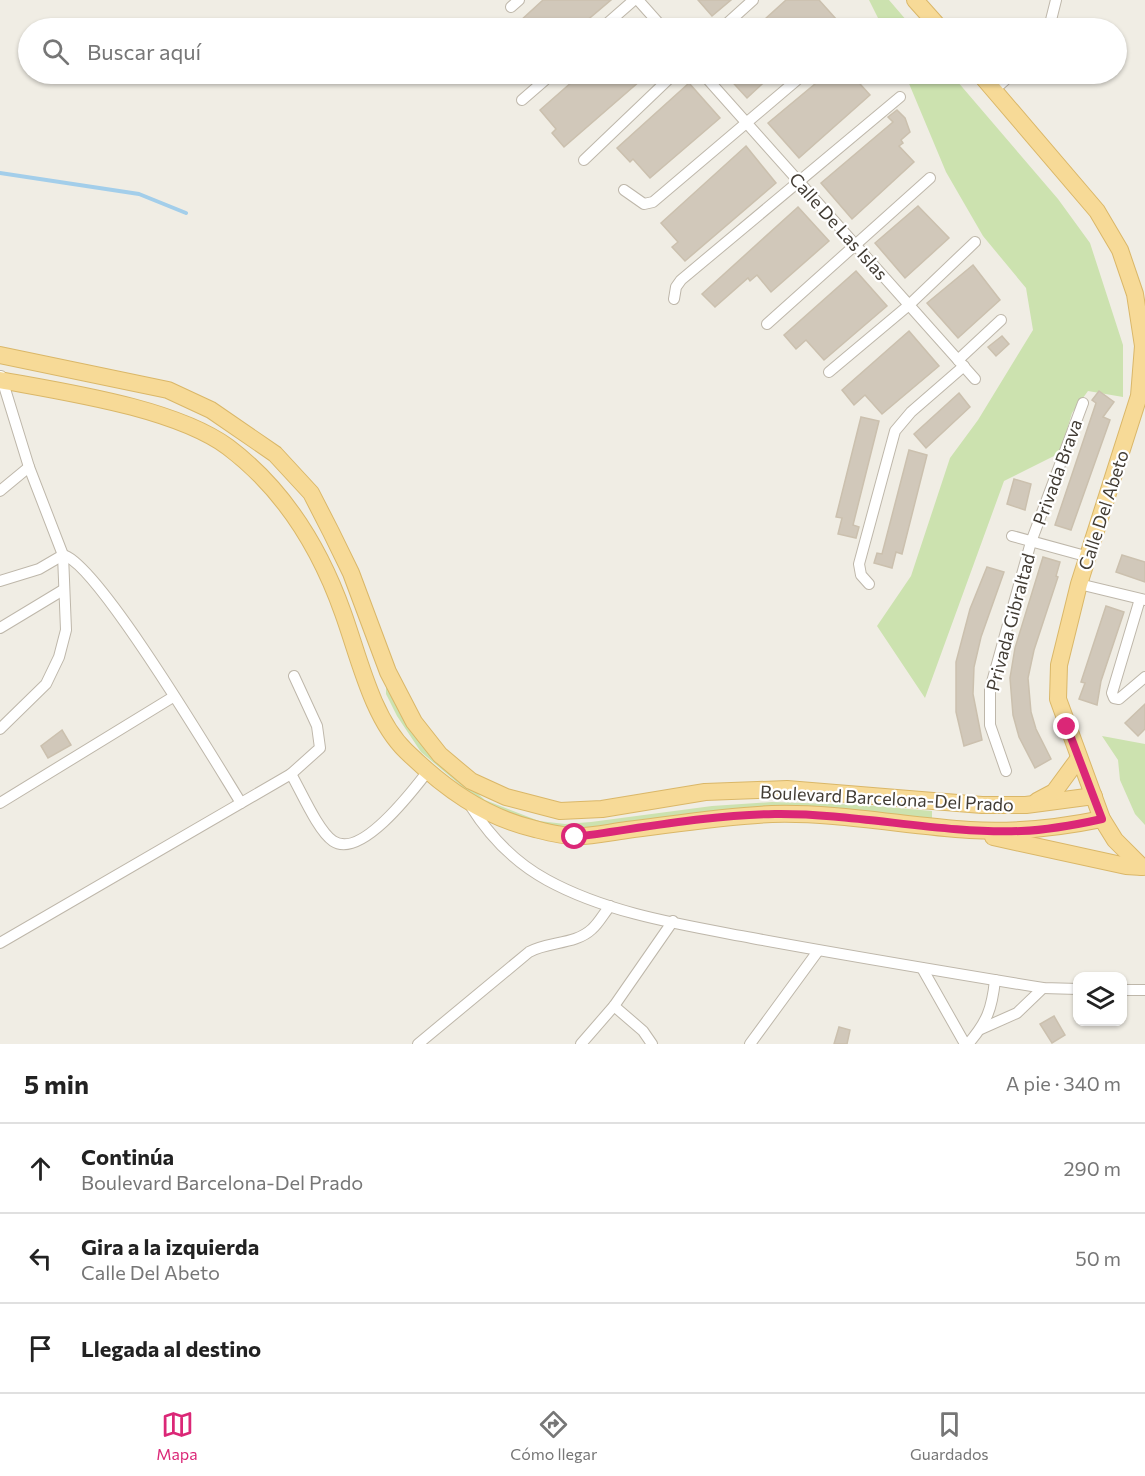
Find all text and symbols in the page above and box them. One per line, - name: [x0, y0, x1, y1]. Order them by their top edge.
- search box: [18, 18, 1127, 84]
- icon: search: [39, 35, 72, 68]
- text: Buscar aquí: [87, 38, 201, 65]
- street label: Calle De Las Islas: [785, 168, 893, 284]
- street label: Privada Brava: [1028, 416, 1086, 528]
- street label: Calle Del Abeto: [1073, 447, 1133, 573]
- street label: Privada Gibraltad: [981, 551, 1039, 693]
- route end: [1053, 713, 1079, 739]
- street label: Boulevard Barcelona-Del Prado: [760, 780, 1014, 816]
- route start: [561, 823, 587, 849]
- map controls: [1073, 972, 1127, 1026]
- button: layers: [1073, 972, 1127, 1026]
- text: 5 min: [24, 1068, 89, 1099]
- text: A pie · 340 m: [1006, 1071, 1121, 1095]
- text: Continúa: [81, 1143, 174, 1170]
- icon: ahead: [24, 1152, 57, 1185]
- text: 290 m: [1063, 1156, 1121, 1180]
- text: Boulevard Barcelona-Del Prado: [81, 1170, 363, 1194]
- text: Gira a la izquierda: [81, 1233, 259, 1260]
- icon: left: [24, 1242, 57, 1275]
- text: 50 m: [1075, 1246, 1121, 1270]
- text: Calle Del Abeto: [81, 1260, 220, 1284]
- icon: arrive: [24, 1332, 57, 1365]
- text: Llegada al destino: [81, 1335, 261, 1362]
- tab: Mapa: [156, 1408, 198, 1463]
- tab: Cómo llegar: [510, 1408, 597, 1463]
- tab: Guardados: [910, 1408, 989, 1463]

